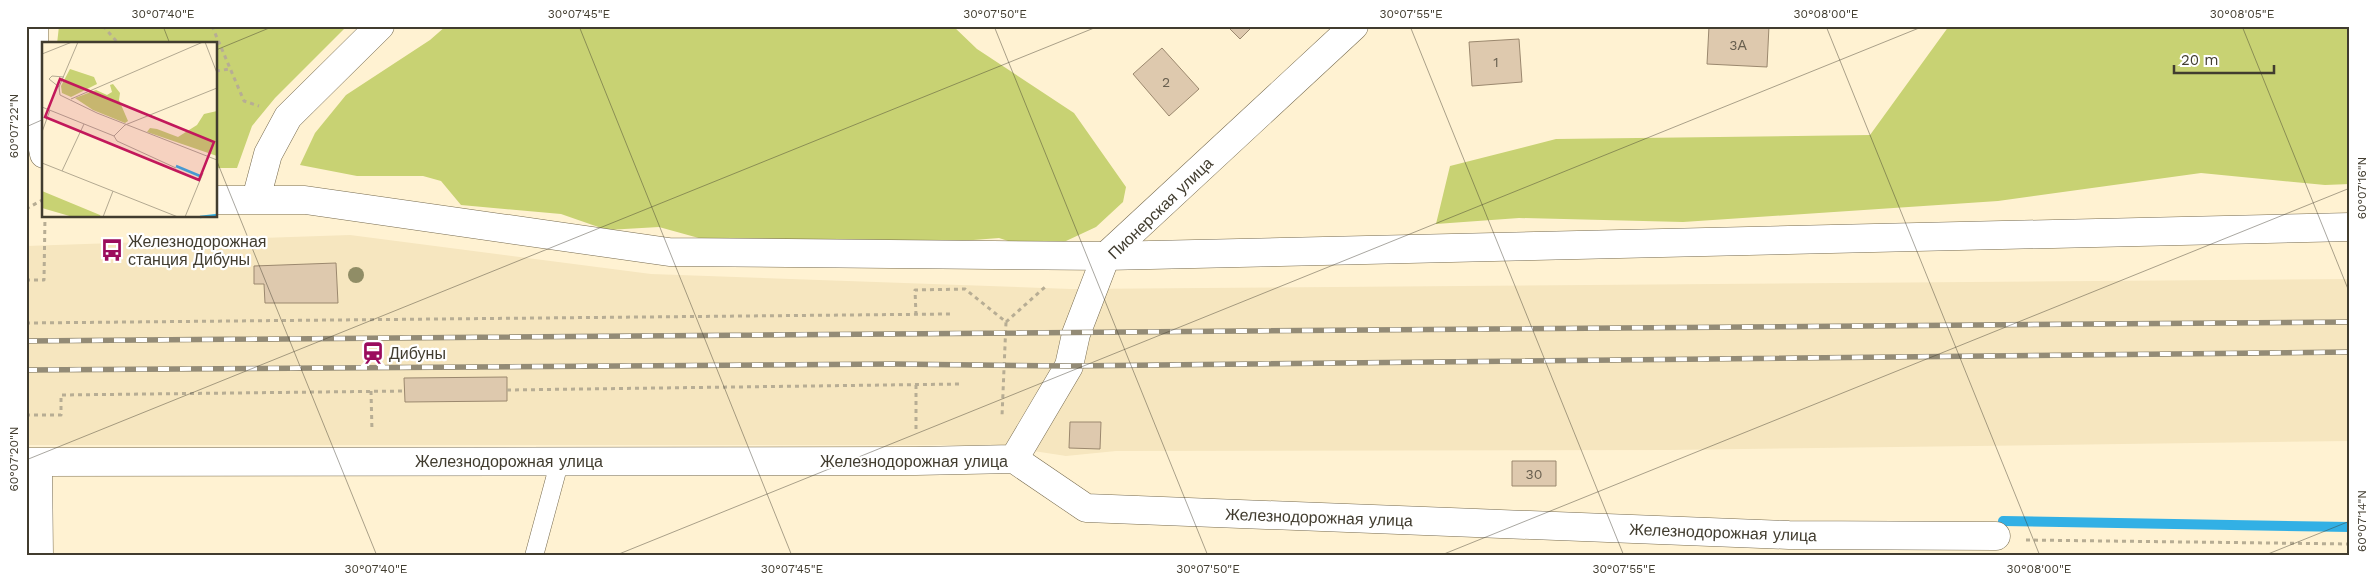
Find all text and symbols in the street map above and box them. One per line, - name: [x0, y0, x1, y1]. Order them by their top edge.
- text: 30°07'40"E: [132, 7, 195, 21]
- text: 30°07'45"E: [548, 7, 611, 21]
- text: 30°07'50"E: [963, 7, 1027, 21]
- text: 30°07'55"E: [1379, 7, 1443, 21]
- text: 30°08'00"E: [1793, 7, 1859, 21]
- text: 30°08'05"E: [2210, 7, 2275, 21]
- house number: 3А: [1729, 37, 1747, 53]
- inset map: [42, 42, 218, 218]
- scale bar: [2174, 42, 2274, 74]
- text: 20 m: [2181, 51, 2219, 69]
- house number: 1: [1493, 54, 1499, 70]
- house number: 2: [1162, 74, 1170, 90]
- text: 60°07'22"N: [7, 94, 21, 158]
- street label: Пионерская улица: [1104, 153, 1217, 263]
- text: 60°07'16"N: [2355, 157, 2369, 219]
- place label: Железнодорожная станция Дибуны: [128, 232, 267, 269]
- bus stop icon: Железнодорожная станция Дибуны: [99, 237, 125, 263]
- station icon: Дибуны: [360, 340, 386, 366]
- place label: Дибуны: [389, 344, 446, 363]
- text: 60°07'20"N: [7, 426, 21, 492]
- street label: Железнодорожная улица: [415, 452, 603, 471]
- street label: Железнодорожная улица: [820, 452, 1008, 471]
- house number: 30: [1526, 466, 1542, 482]
- text: 60°07'14"N: [2355, 490, 2369, 552]
- street label: Железнодорожная улица: [1225, 505, 1413, 530]
- street label: Железнодорожная улица: [1629, 520, 1817, 545]
- text: 30°07'40"E: [345, 562, 408, 576]
- text: 30°07'45"E: [761, 562, 824, 576]
- text: 30°07'50"E: [1176, 562, 1240, 576]
- text: 30°07'55"E: [1592, 562, 1656, 576]
- text: 30°08'00"E: [2006, 562, 2072, 576]

